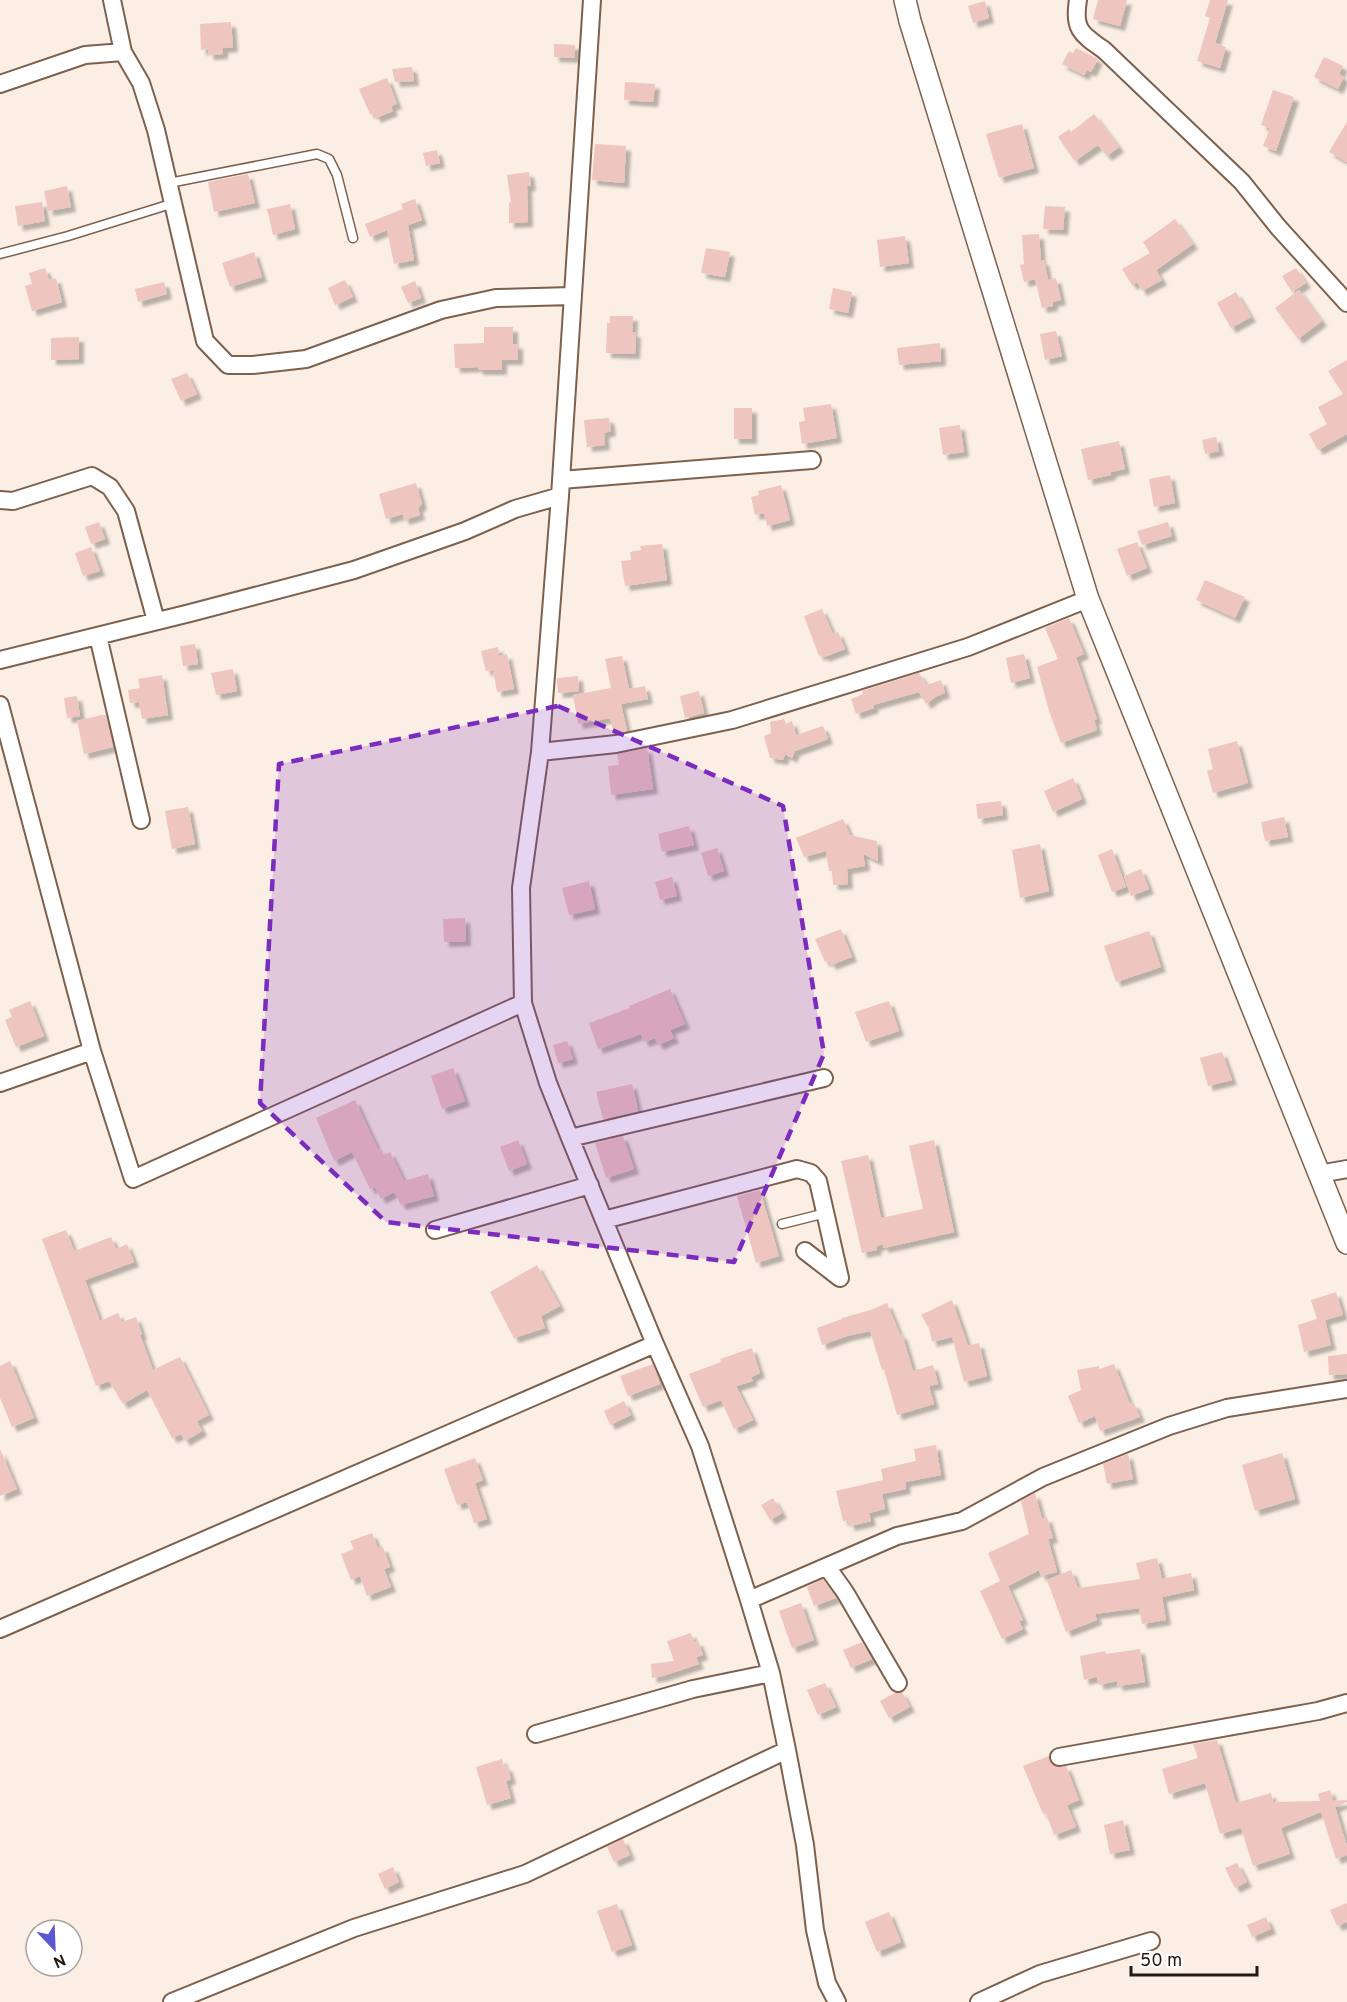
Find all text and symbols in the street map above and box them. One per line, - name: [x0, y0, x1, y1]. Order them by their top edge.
- north arrow: [24, 1918, 84, 1978]
- scale bar: [1131, 1939, 1257, 1977]
- text: N: [50, 1949, 68, 1971]
- text: 50 m: [1140, 1950, 1182, 1973]

